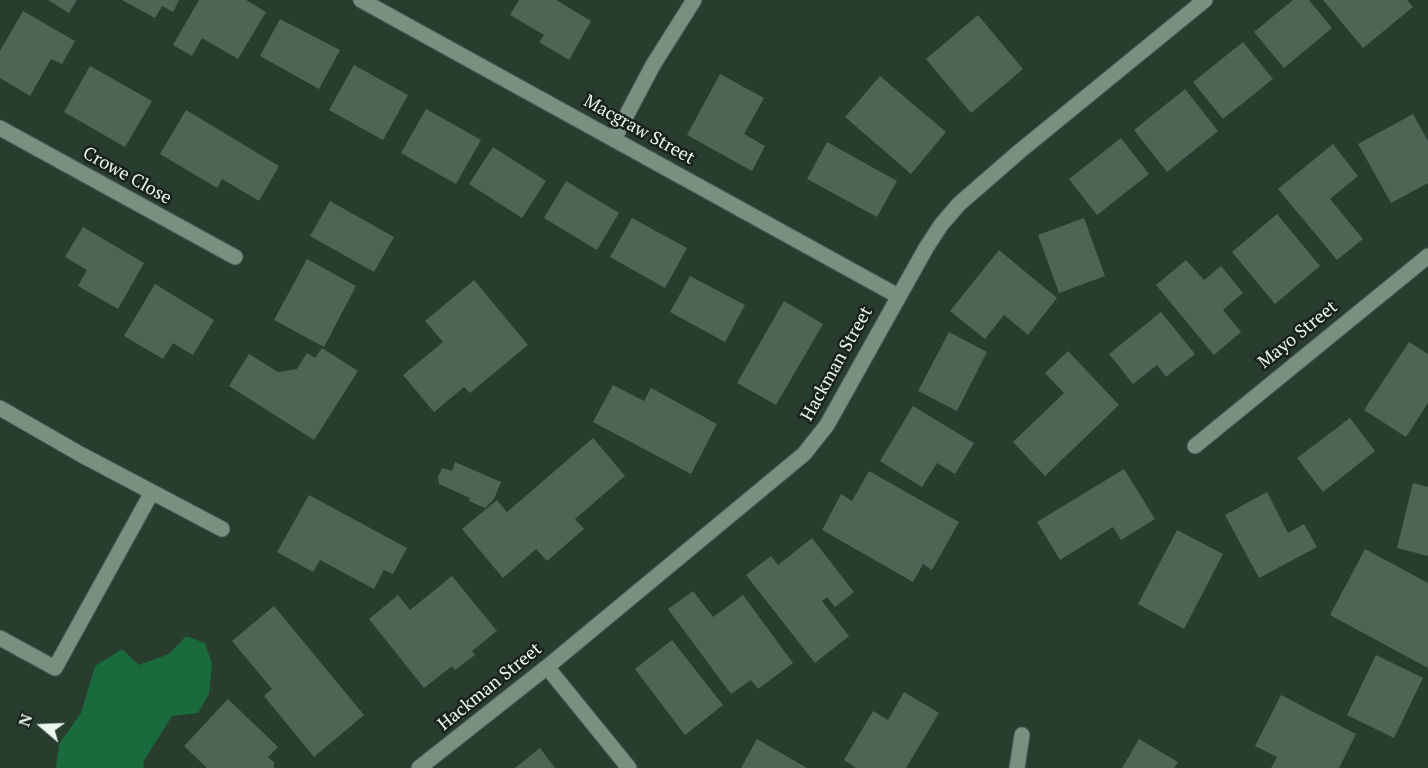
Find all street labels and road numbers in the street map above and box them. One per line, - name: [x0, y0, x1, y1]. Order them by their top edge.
- street label: Macgraw Street: [580, 91, 698, 169]
- street label: Crowe Close: [79, 143, 175, 209]
- street label: Mayo Street: [1254, 296, 1342, 374]
- street label: Hackman Street: [797, 303, 877, 425]
- street label: Hackman Street: [434, 638, 546, 736]

